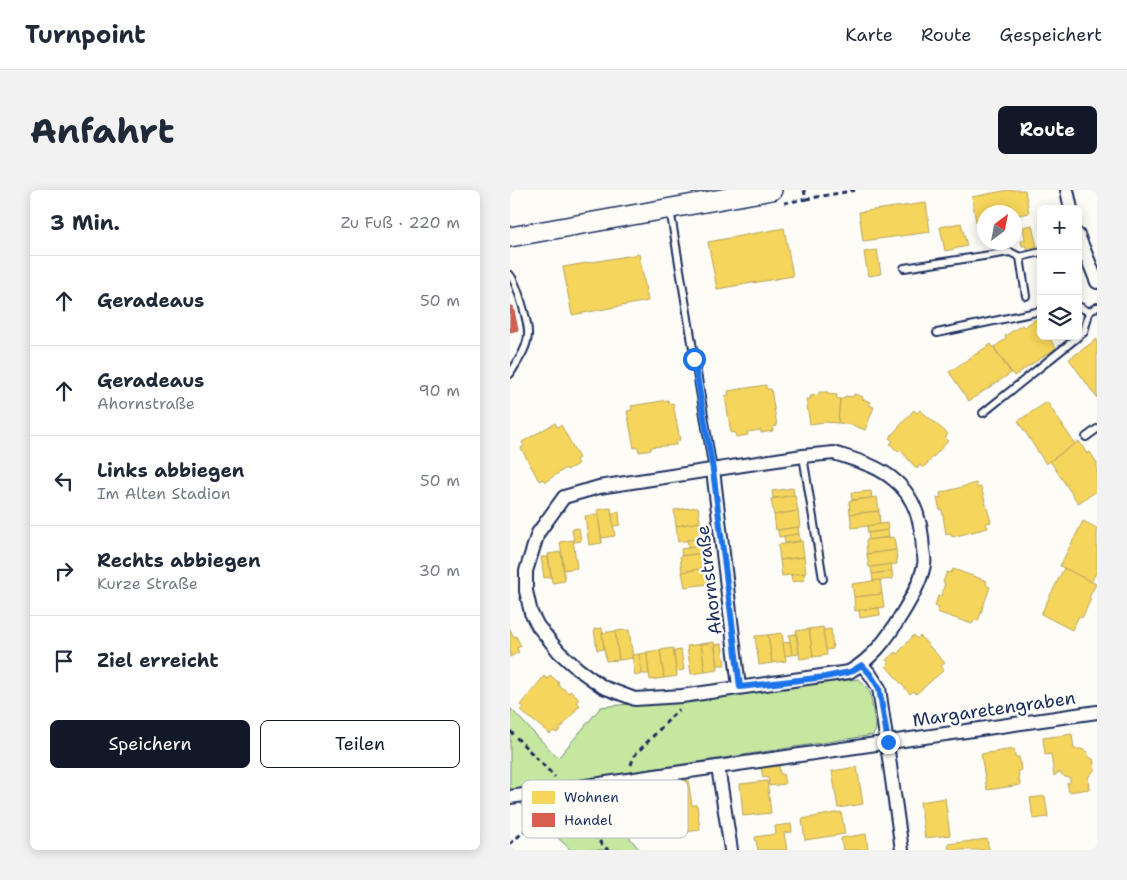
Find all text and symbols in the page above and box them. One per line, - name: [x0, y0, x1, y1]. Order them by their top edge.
- text: Turnpoint: [25, 19, 146, 51]
- text: Karte: [845, 23, 893, 47]
- text: Route: [921, 23, 972, 47]
- text: Gespeichert: [1000, 23, 1102, 47]
- button: Route: [998, 106, 1097, 154]
- text: Anfahrt: [30, 107, 174, 154]
- north arrow: [977, 205, 1022, 250]
- map controls: [1037, 205, 1082, 340]
- button: +: [1037, 205, 1082, 250]
- text: 3 Min.: [50, 209, 120, 237]
- text: Zu Fuß · 220 m: [341, 212, 460, 233]
- button: −: [1037, 250, 1082, 295]
- icon: ahead: [50, 287, 78, 315]
- text: Geradeaus: [97, 288, 204, 313]
- text: 50 m: [420, 290, 460, 311]
- button: layers: [1037, 295, 1082, 340]
- route start: [683, 348, 706, 371]
- text: Geradeaus: [97, 368, 204, 393]
- icon: ahead: [50, 377, 78, 405]
- text: 90 m: [419, 380, 460, 401]
- text: Ahornstraße: [97, 393, 195, 414]
- text: Links abbiegen: [97, 458, 244, 483]
- icon: left: [50, 467, 78, 495]
- text: 50 m: [420, 470, 460, 491]
- text: Im Alten Stadion: [97, 483, 231, 504]
- street label: Ahornstraße: [690, 524, 728, 636]
- text: Rechts abbiegen: [97, 548, 261, 573]
- icon: right: [50, 557, 78, 585]
- text: 30 m: [419, 560, 460, 581]
- text: Kurze Straße: [97, 573, 198, 594]
- icon: arrive: [50, 647, 78, 675]
- text: Ziel erreicht: [97, 648, 218, 673]
- street label: Margaretengraben: [911, 686, 1077, 732]
- button: Speichern: [50, 720, 250, 768]
- button: Teilen: [260, 720, 460, 768]
- route end: [877, 731, 900, 754]
- legend: [522, 780, 688, 838]
- text: Wohnen: [564, 788, 619, 806]
- text: Handel: [564, 811, 613, 829]

